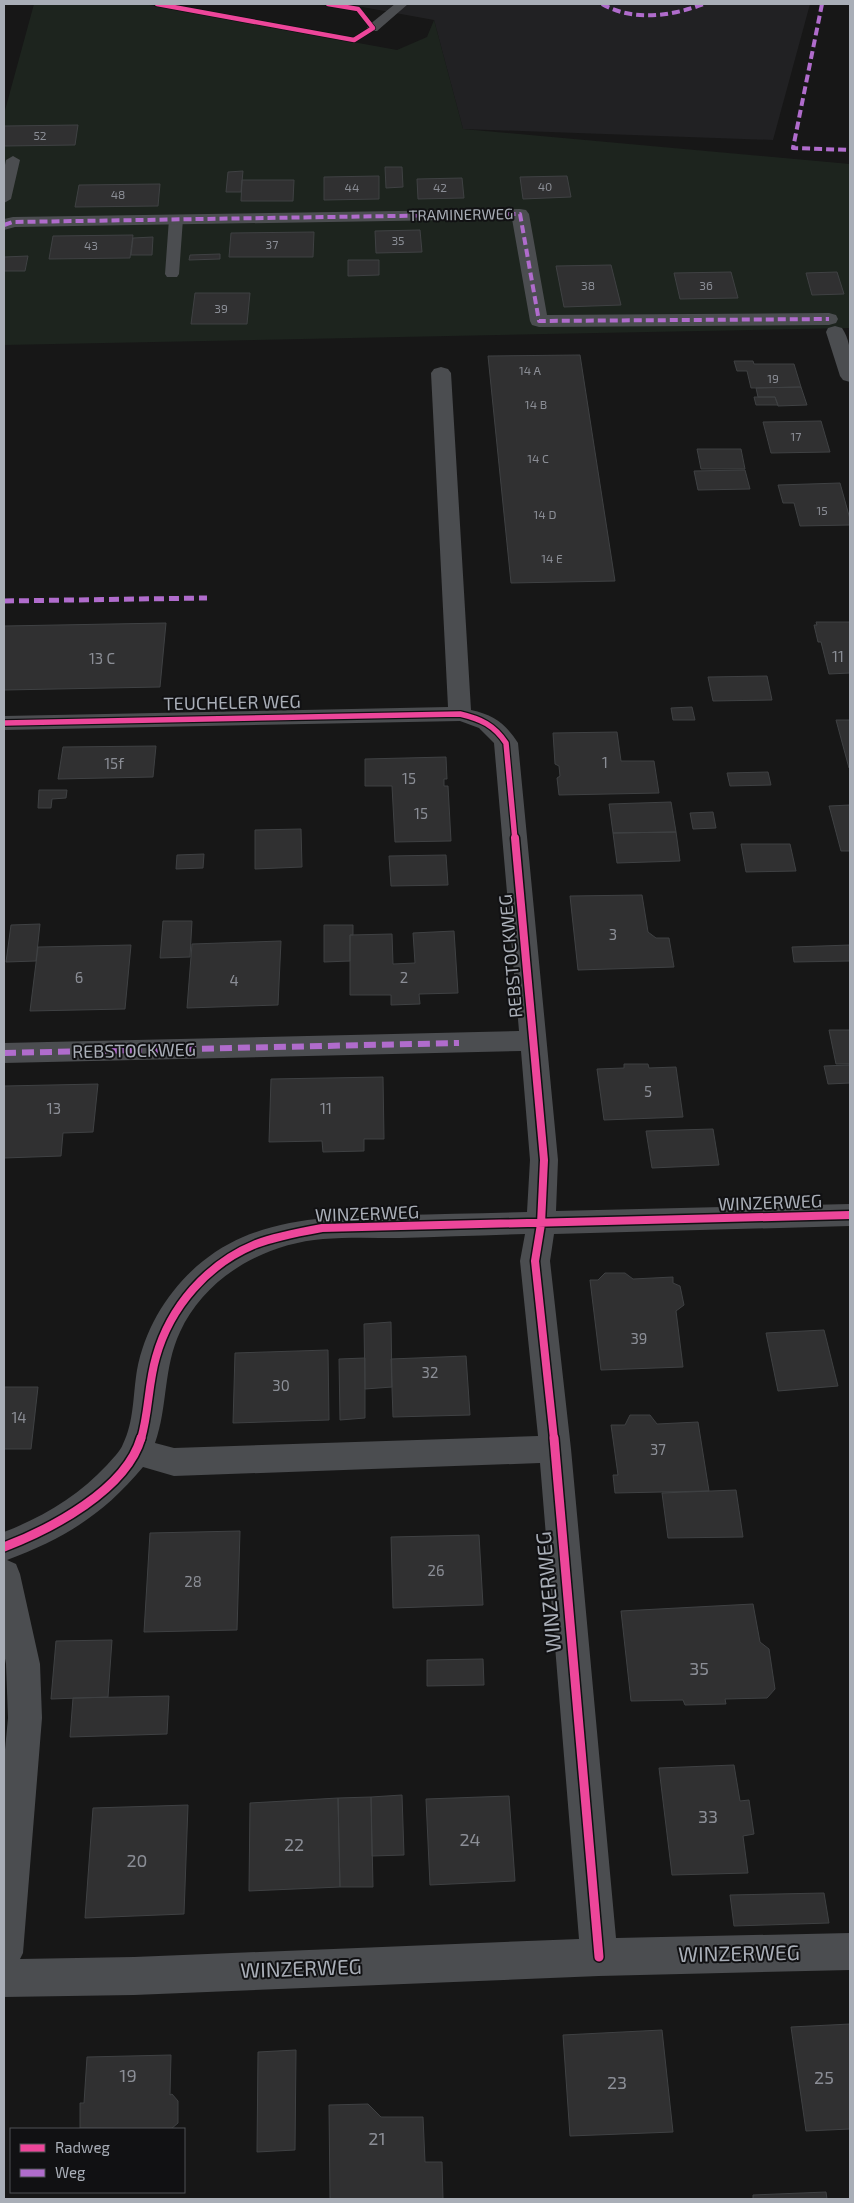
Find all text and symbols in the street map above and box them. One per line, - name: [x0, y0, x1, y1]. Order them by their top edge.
- house number: 52: [33, 128, 47, 142]
- house number: 40: [538, 179, 552, 193]
- house number: 44: [345, 180, 359, 194]
- house number: 42: [433, 180, 447, 194]
- house number: 48: [111, 187, 125, 201]
- street label: TRAMINERWEG: [409, 204, 513, 224]
- house number: 35: [391, 233, 405, 247]
- house number: 37: [266, 237, 278, 251]
- house number: 43: [84, 238, 98, 252]
- house number: 38: [581, 278, 595, 292]
- house number: 36: [699, 278, 713, 292]
- house number: 39: [214, 301, 228, 315]
- house number: 14 A: [519, 363, 542, 377]
- house number: 19: [767, 371, 779, 385]
- house number: 14 B: [525, 397, 547, 411]
- house number: 17: [791, 429, 801, 443]
- house number: 14 C: [527, 451, 549, 465]
- house number: 15: [816, 503, 828, 517]
- house number: 14 D: [534, 507, 556, 521]
- house number: 14 E: [541, 551, 563, 565]
- house number: 11: [832, 647, 844, 665]
- house number: 13 C: [89, 649, 116, 667]
- street label: TEUCHELER WEG: [163, 690, 301, 714]
- house number: 1: [602, 753, 608, 771]
- house number: 15f: [104, 754, 124, 772]
- house number: 15: [402, 769, 416, 787]
- house number: 15: [414, 804, 428, 822]
- street label: REBSTOCKWEG: [494, 893, 526, 1019]
- house number: 3: [609, 925, 617, 943]
- house number: 6: [75, 968, 83, 986]
- house number: 2: [400, 968, 408, 986]
- house number: 4: [229, 971, 239, 989]
- street label: REBSTOCKWEG: [72, 1038, 196, 1062]
- house number: 5: [644, 1082, 652, 1100]
- house number: 13: [47, 1099, 61, 1117]
- house number: 11: [320, 1099, 332, 1117]
- street label: WINZERWEG: [718, 1189, 822, 1215]
- street label: WINZERWEG: [315, 1200, 419, 1226]
- house number: 39: [631, 1329, 647, 1347]
- house number: 32: [422, 1363, 438, 1381]
- house number: 30: [272, 1376, 290, 1394]
- house number: 14: [11, 1408, 27, 1426]
- house number: 37: [650, 1440, 666, 1458]
- street label: WINZERWEG: [530, 1530, 565, 1654]
- house number: 26: [427, 1561, 445, 1579]
- house number: 28: [184, 1572, 202, 1590]
- house number: 35: [689, 1657, 709, 1679]
- house number: 33: [698, 1805, 718, 1827]
- house number: 24: [459, 1828, 481, 1850]
- house number: 22: [284, 1833, 304, 1855]
- house number: 20: [127, 1849, 147, 1871]
- street label: WINZERWEG: [678, 1939, 800, 1966]
- street label: WINZERWEG: [240, 1953, 362, 1982]
- house number: 19: [119, 2064, 137, 2086]
- house number: 25: [814, 2066, 834, 2088]
- house number: 23: [607, 2071, 627, 2093]
- house number: 21: [368, 2127, 386, 2149]
- legend: [10, 2128, 185, 2193]
- text: Radweg: [55, 2138, 110, 2156]
- text: Weg: [55, 2163, 86, 2181]

